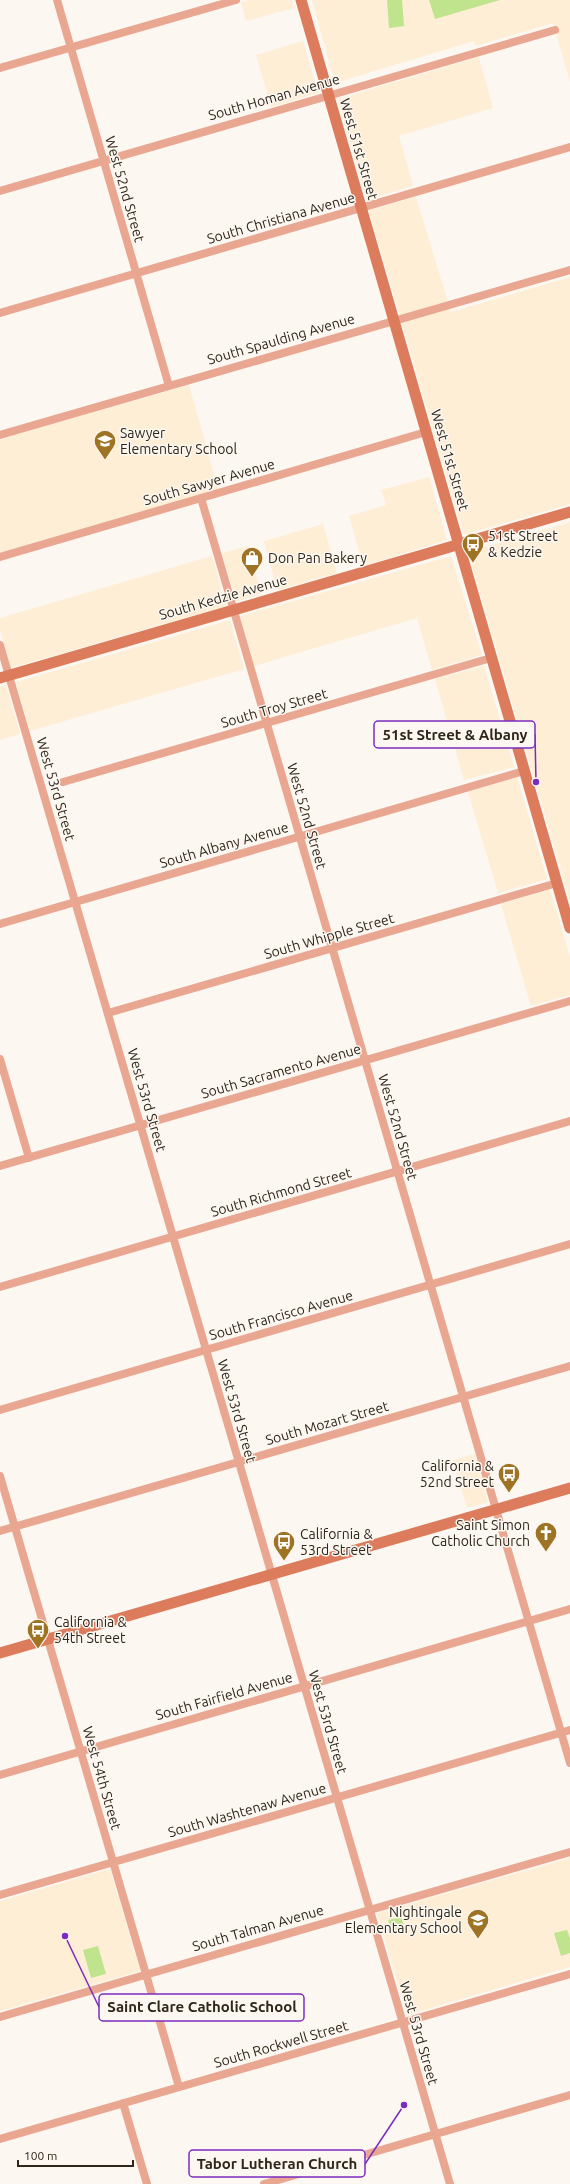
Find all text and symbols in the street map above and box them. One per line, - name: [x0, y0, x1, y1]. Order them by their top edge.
- street label: South Homan Avenue: [207, 71, 341, 123]
- street label: West 51st Street: [337, 96, 381, 202]
- street label: West 52nd Street: [102, 134, 148, 244]
- street label: South Christiana Avenue: [205, 189, 357, 247]
- street label: South Spaulding Avenue: [205, 310, 357, 368]
- street label: West 51st Street: [428, 407, 472, 513]
- place label: Sawyer Elementary School: [120, 425, 238, 457]
- school or university icon: Sawyer Elementary School: [92, 428, 118, 461]
- street label: South Sawyer Avenue: [141, 456, 277, 508]
- place label: 51st Street & Kedzie: [488, 528, 558, 560]
- bus stop icon: 51st Street & Kedzie: [460, 531, 486, 564]
- shop icon: Don Pan Bakery: [239, 545, 265, 578]
- place label: Don Pan Bakery: [268, 550, 367, 566]
- street label: South Kedzie Avenue: [157, 571, 289, 623]
- street label: South Troy Street: [219, 685, 330, 731]
- callout: 51st Street & Albany: [374, 721, 535, 748]
- text: 51st Street & Albany: [382, 726, 528, 743]
- street label: West 53rd Street: [34, 735, 79, 843]
- street label: West 52nd Street: [284, 761, 330, 871]
- street label: South Albany Avenue: [158, 819, 290, 871]
- street label: South Whipple Street: [262, 910, 396, 962]
- street label: South Sacramento Avenue: [199, 1040, 363, 1102]
- street label: West 53rd Street: [125, 1046, 170, 1154]
- street label: West 52nd Street: [375, 1072, 421, 1182]
- street label: South Richmond Street: [209, 1164, 354, 1220]
- street label: South Francisco Avenue: [207, 1287, 355, 1343]
- street label: West 53rd Street: [215, 1357, 260, 1465]
- street label: South Mozart Street: [264, 1398, 391, 1448]
- place label: California & 52nd Street: [420, 1458, 495, 1490]
- bus stop icon: California & 52nd Street: [496, 1461, 522, 1494]
- place label: Saint Simon Catholic Church: [431, 1517, 530, 1549]
- church icon: Saint Simon Catholic Church: [533, 1520, 559, 1553]
- place label: California & 53rd Street: [300, 1526, 373, 1558]
- bus stop icon: California & 53rd Street: [271, 1529, 297, 1562]
- place label: California & 54th Street: [54, 1614, 127, 1646]
- bus stop icon: California & 54th Street: [25, 1617, 51, 1650]
- street label: West 53rd Street: [306, 1668, 351, 1776]
- street label: South Fairfield Avenue: [154, 1669, 294, 1723]
- street label: West 54th Street: [80, 1724, 125, 1832]
- street label: South Washtenaw Avenue: [166, 1780, 328, 1840]
- street label: South Talman Avenue: [190, 1902, 326, 1954]
- place label: Nightingale Elementary School: [345, 1904, 462, 1936]
- school or university icon: Nightingale Elementary School: [465, 1907, 491, 1940]
- street label: West 53rd Street: [397, 1979, 442, 2087]
- callout: Saint Clare Catholic School: [99, 1994, 304, 2021]
- text: Saint Clare Catholic School: [107, 1998, 297, 2015]
- street label: South Rockwell Street: [212, 2017, 350, 2071]
- scale bar: [18, 2142, 133, 2168]
- text: 100 m: [24, 2149, 57, 2162]
- callout: Tabor Lutheran Church: [189, 2150, 365, 2177]
- text: Tabor Lutheran Church: [197, 2155, 357, 2172]

